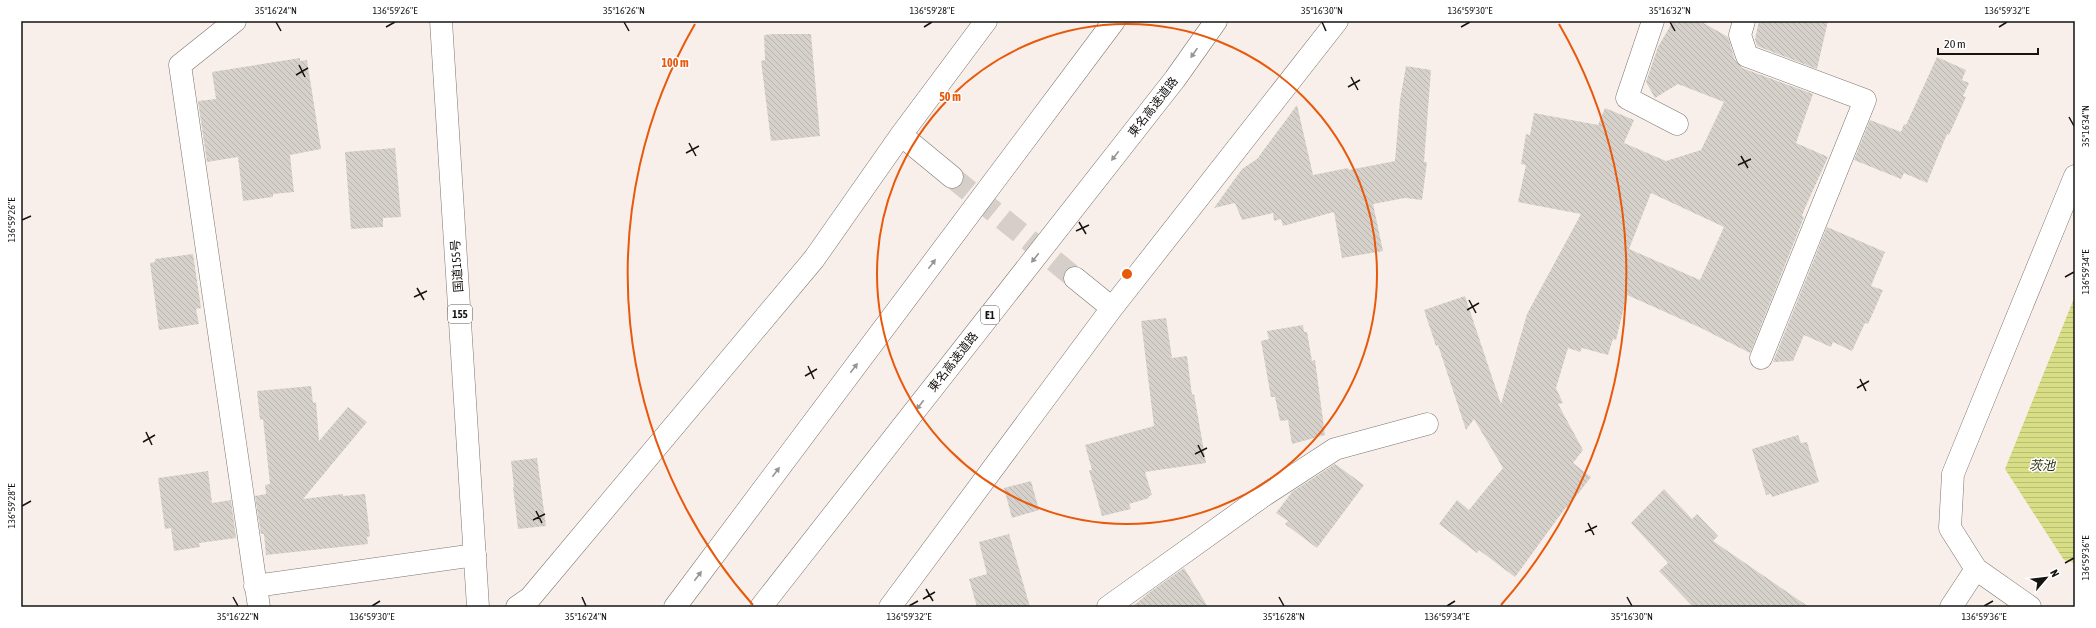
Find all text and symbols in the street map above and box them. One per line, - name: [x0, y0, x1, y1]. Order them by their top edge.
- text: 35°16'24"N: [255, 5, 297, 16]
- text: 136°59'26"E: [373, 5, 418, 16]
- text: 35°16'26"N: [603, 5, 645, 16]
- text: 136°59'28"E: [910, 5, 955, 16]
- text: 35°16'30"N: [1301, 5, 1343, 16]
- text: 136°59'30"E: [1448, 5, 1493, 16]
- text: 35°16'32"N: [1649, 5, 1691, 16]
- text: 136°59'32"E: [1985, 5, 2030, 16]
- scale bar: [1938, 30, 2038, 56]
- text: 20 m: [1944, 37, 1966, 51]
- one-way arrow: [1190, 47, 1198, 58]
- text: 100 m: [661, 56, 689, 70]
- street label: 東名高速道路: [1125, 74, 1181, 140]
- text: 50 m: [939, 90, 961, 104]
- text: 35°16'34"N: [2080, 105, 2091, 147]
- one-way arrow: [1111, 150, 1119, 161]
- text: 136°59'26"E: [6, 197, 17, 242]
- street label: 国道155号: [448, 239, 466, 293]
- text: 136°59'34"E: [2080, 249, 2091, 294]
- one-way arrow: [1030, 253, 1039, 264]
- one-way arrow: [928, 258, 936, 269]
- centre of rings: [1120, 267, 1134, 281]
- road number: 155: [448, 305, 472, 323]
- road number: E1: [981, 306, 999, 324]
- street label: 東名高速道路: [925, 329, 981, 395]
- one-way arrow: [850, 362, 858, 373]
- one-way arrow: [916, 399, 924, 410]
- water label: 茨池: [2029, 458, 2057, 473]
- one-way arrow: [772, 466, 780, 477]
- text: 136°59'28"E: [6, 483, 17, 528]
- text: 136°59'36"E: [2080, 535, 2091, 580]
- north arrow: [2026, 558, 2066, 598]
- text: N: [2048, 568, 2062, 579]
- one-way arrow: [694, 570, 702, 581]
- text: 35°16'22"N: [217, 611, 259, 622]
- text: 136°59'30"E: [350, 611, 395, 622]
- text: 35°16'24"N: [565, 611, 607, 622]
- text: 136°59'32"E: [887, 611, 932, 622]
- text: 35°16'28"N: [1263, 611, 1305, 622]
- text: 136°59'34"E: [1425, 611, 1470, 622]
- text: 35°16'30"N: [1611, 611, 1653, 622]
- text: 136°59'36"E: [1962, 611, 2007, 622]

